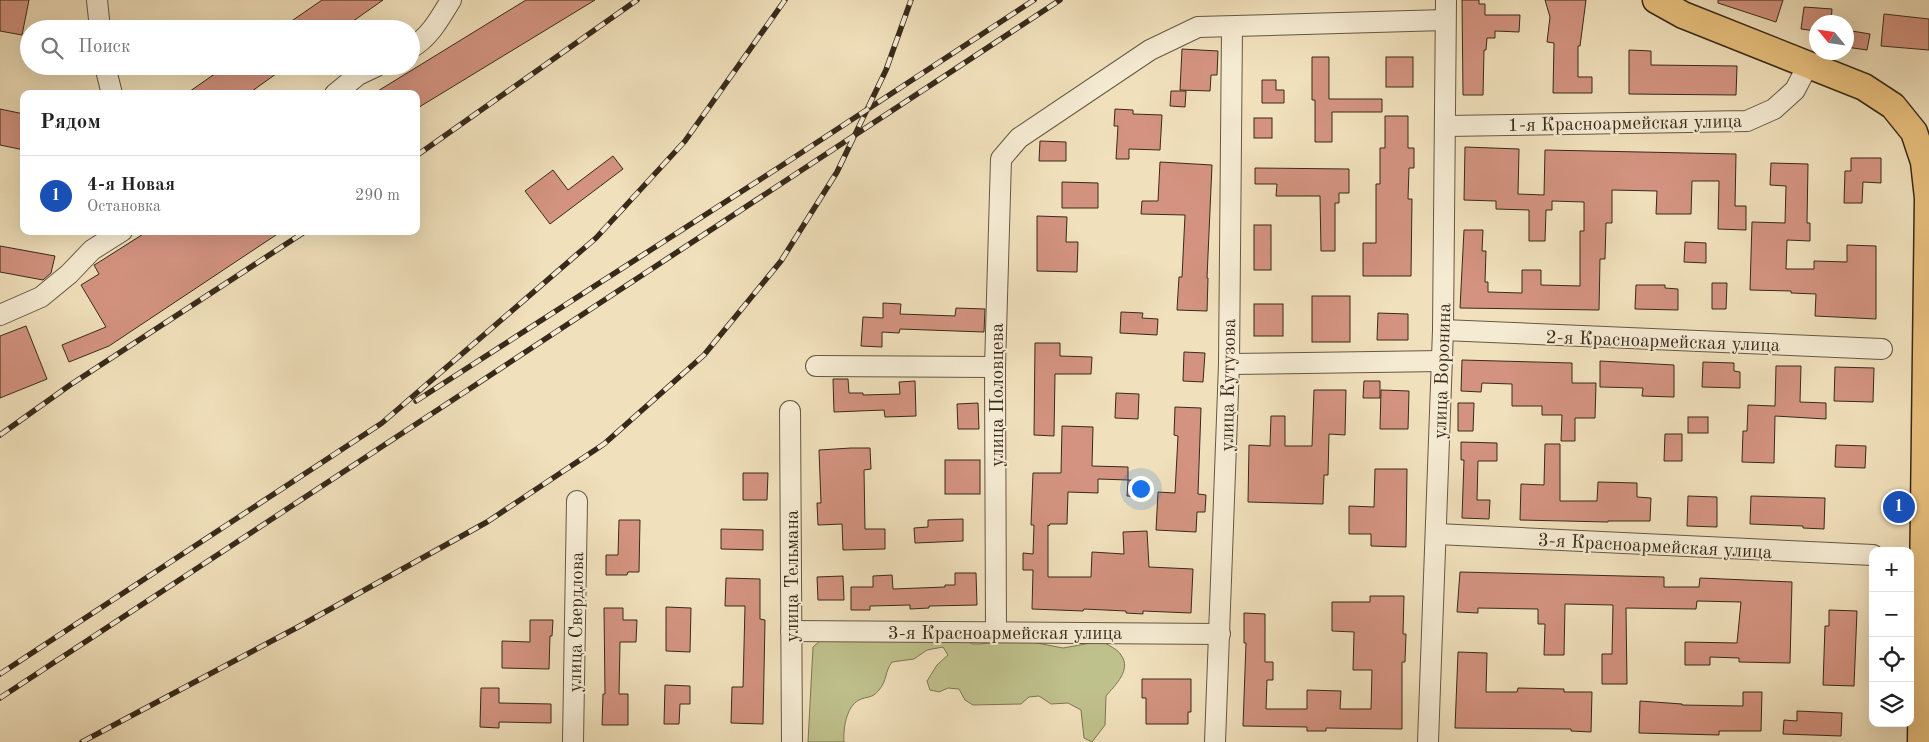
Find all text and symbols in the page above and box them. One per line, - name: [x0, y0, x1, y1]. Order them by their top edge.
- north arrow: [1809, 15, 1854, 60]
- search box: [20, 20, 420, 75]
- icon: search: [38, 34, 66, 62]
- text: Поиск: [78, 38, 130, 57]
- text: Рядом: [40, 112, 101, 133]
- street label: 1-я Красноармейская улица: [1508, 113, 1743, 136]
- text: 4-я Новая: [87, 176, 175, 195]
- text: 1: [51, 188, 61, 204]
- text: 290 m: [355, 188, 400, 204]
- text: Остановка: [87, 199, 161, 215]
- street label: улица Воронина: [1432, 302, 1455, 439]
- street label: улица Кутузова: [1219, 318, 1240, 452]
- street label: улица Половцева: [989, 322, 1008, 467]
- street label: 2-я Красноармейская улица: [1545, 329, 1781, 356]
- your location: [1128, 476, 1154, 502]
- pin: 1: [1883, 488, 1915, 526]
- street label: улица Тельмана: [784, 509, 803, 642]
- street label: 3-я Красноармейская улица: [1537, 532, 1773, 563]
- map controls: [1869, 547, 1914, 727]
- button: +: [1869, 547, 1914, 592]
- street label: улица Свердлова: [567, 551, 588, 693]
- button: −: [1869, 592, 1914, 637]
- street label: 3-я Красноармейская улица: [888, 625, 1123, 644]
- button: locate: [1869, 637, 1914, 682]
- button: layers: [1869, 682, 1914, 727]

